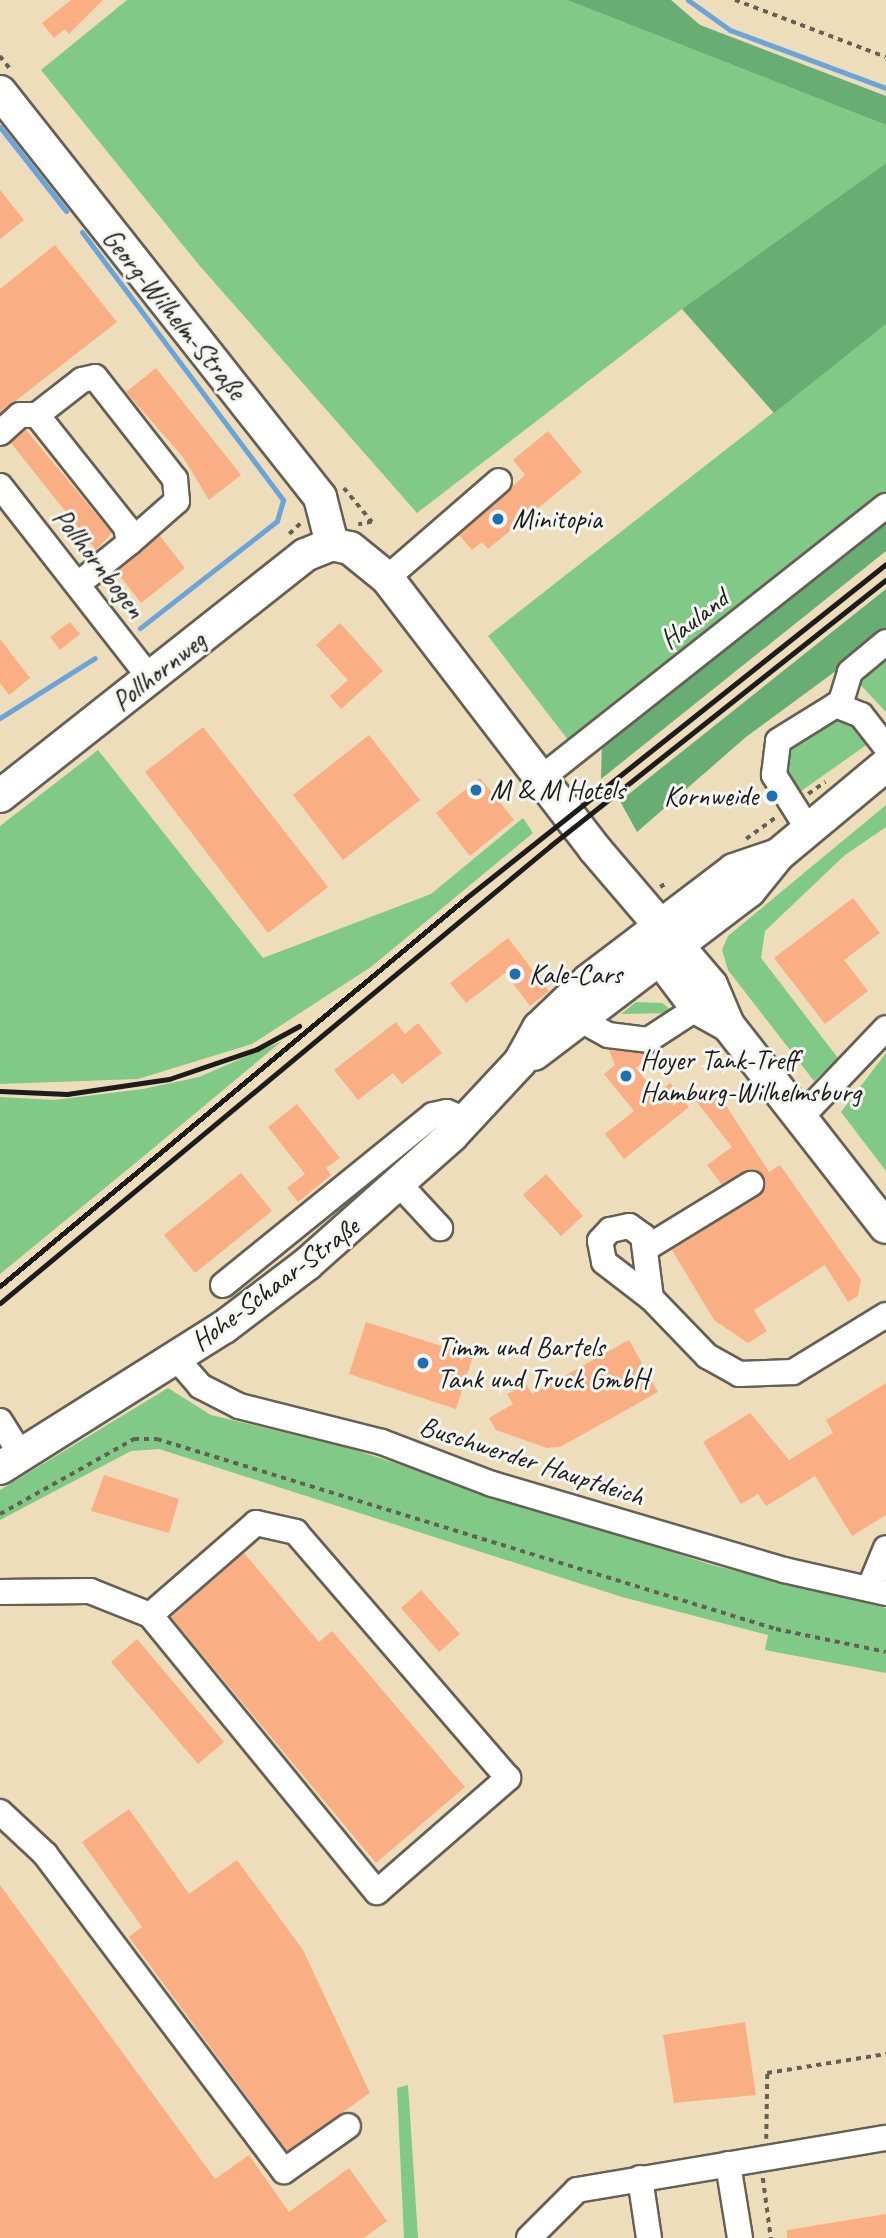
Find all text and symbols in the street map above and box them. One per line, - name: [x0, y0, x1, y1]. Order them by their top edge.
- street label: Georg-Wilhelm-Straße: [95, 222, 253, 406]
- street label: Pollhornbogen: [46, 501, 152, 625]
- place label: Minitopia: [512, 502, 602, 536]
- marker: Minitopia: [490, 511, 506, 527]
- street label: Hauland: [653, 582, 735, 656]
- street label: Pollhornweg: [105, 624, 213, 718]
- place label: M & M Hotels: [490, 773, 625, 807]
- place label: Kornweide: [664, 779, 758, 813]
- marker: M & M Hotels: [468, 782, 484, 798]
- marker: Kornweide: [764, 788, 780, 804]
- place label: Kale-Cars: [529, 957, 622, 991]
- marker: Kale-Cars: [507, 966, 523, 982]
- place label: Hoyer Tank-Treff Hamburg-Wilhelmsburg: [640, 1043, 861, 1109]
- marker: Hoyer Tank-Treff Hamburg-Wilhelmsburg: [618, 1068, 634, 1084]
- street label: Hohe-Schaar-Straße: [185, 1210, 365, 1358]
- place label: Timm und Bartels Tank und Truck GmbH: [437, 1330, 645, 1396]
- marker: Timm und Bartels Tank und Truck GmbH: [415, 1355, 431, 1371]
- street label: Buschwerder Hauptdeich: [416, 1409, 648, 1513]

